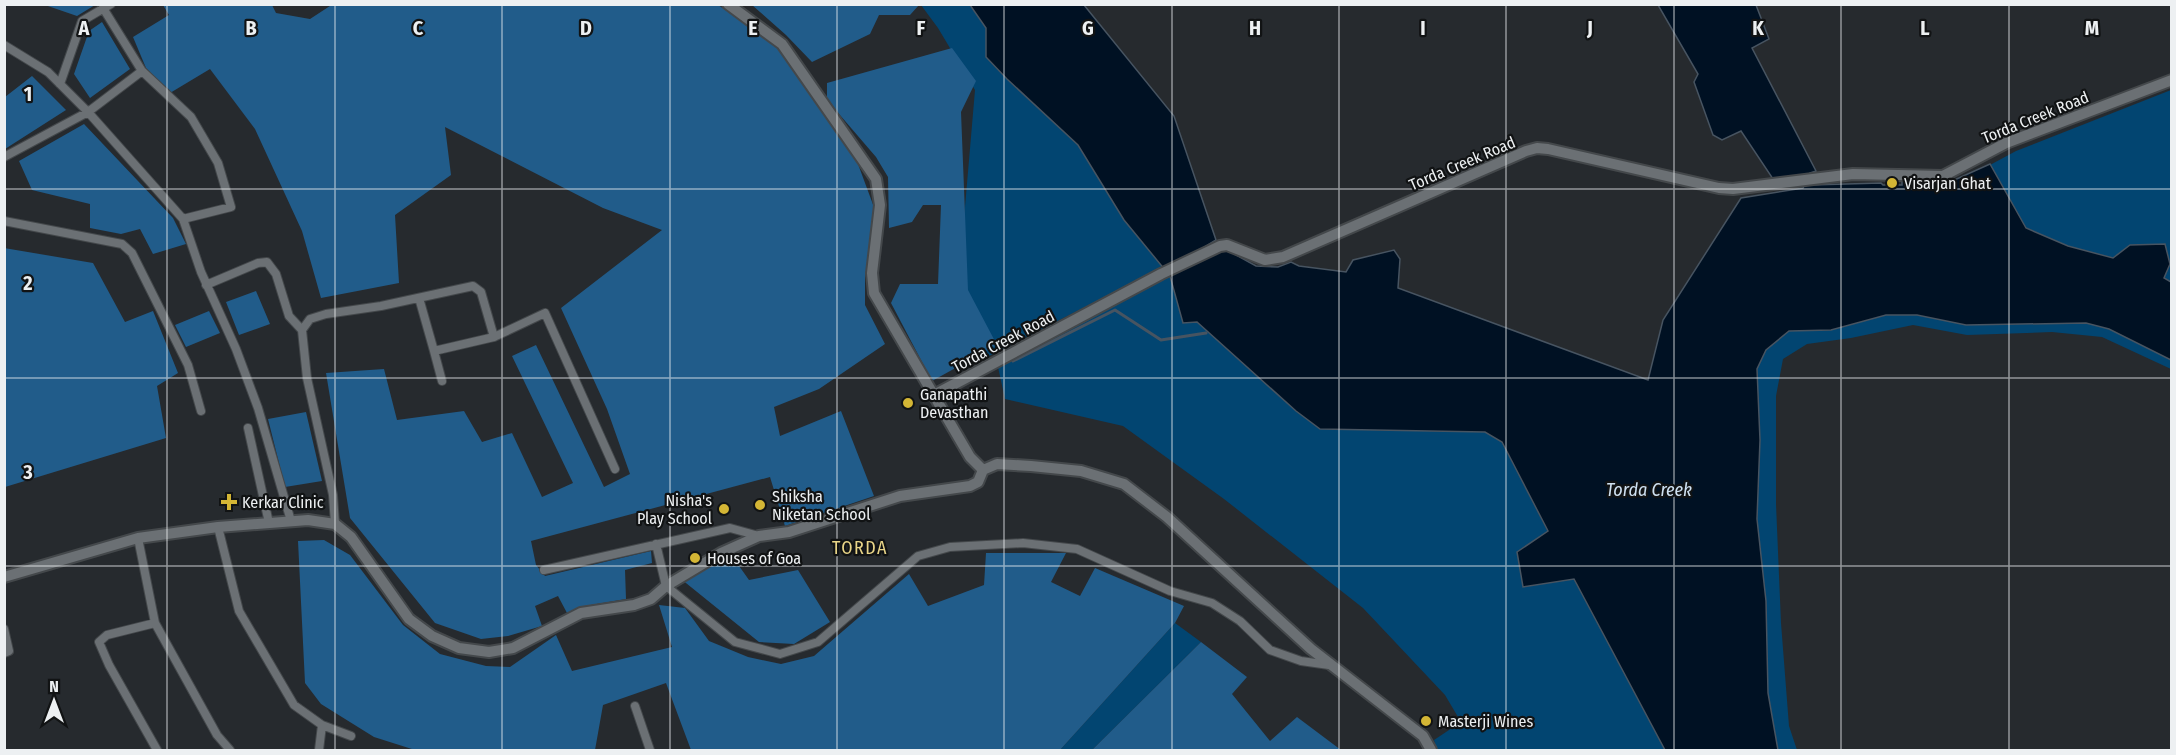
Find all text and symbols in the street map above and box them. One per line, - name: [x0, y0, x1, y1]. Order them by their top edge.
- text: A: [78, 16, 91, 40]
- text: B: [245, 16, 257, 40]
- text: C: [413, 16, 424, 40]
- text: D: [580, 16, 592, 40]
- text: E: [748, 16, 758, 40]
- text: F: [917, 16, 926, 40]
- text: G: [1082, 16, 1094, 40]
- text: H: [1249, 16, 1261, 40]
- text: I: [1420, 16, 1426, 40]
- text: J: [1586, 16, 1593, 40]
- text: K: [1752, 16, 1764, 40]
- text: L: [1920, 16, 1930, 40]
- text: M: [2085, 16, 2099, 40]
- text: 1: [24, 82, 32, 106]
- street label: Torda Creek Road: [1979, 87, 2091, 148]
- street label: Torda Creek Road: [1406, 133, 1518, 194]
- place label: Visarjan Ghat: [1904, 174, 1992, 193]
- marker: Visarjan Ghat: [1885, 176, 1899, 190]
- text: 2: [22, 271, 33, 295]
- street label: Torda Creek Road: [949, 306, 1058, 376]
- place label: Ganapathi Devasthan: [920, 385, 989, 422]
- marker: Ganapathi Devasthan: [901, 396, 915, 410]
- text: 3: [22, 460, 33, 484]
- water label: Torda Creek: [1606, 479, 1692, 501]
- place label: Shiksha Niketan School: [772, 487, 870, 524]
- place label: Nisha's Play School: [637, 491, 712, 528]
- marker: Kerkar Clinic: [220, 493, 238, 511]
- place label: Kerkar Clinic: [242, 493, 324, 512]
- marker: Shiksha Niketan School: [753, 498, 767, 512]
- marker: Nisha's Play School: [717, 502, 731, 516]
- district label: TORDA: [832, 537, 888, 559]
- place label: Houses of Goa: [707, 549, 801, 568]
- marker: Houses of Goa: [688, 551, 702, 565]
- north arrow: [24, 671, 84, 731]
- text: N: [49, 677, 59, 696]
- place label: Masterji Wines: [1438, 712, 1533, 731]
- marker: Masterji Wines: [1419, 714, 1433, 728]

